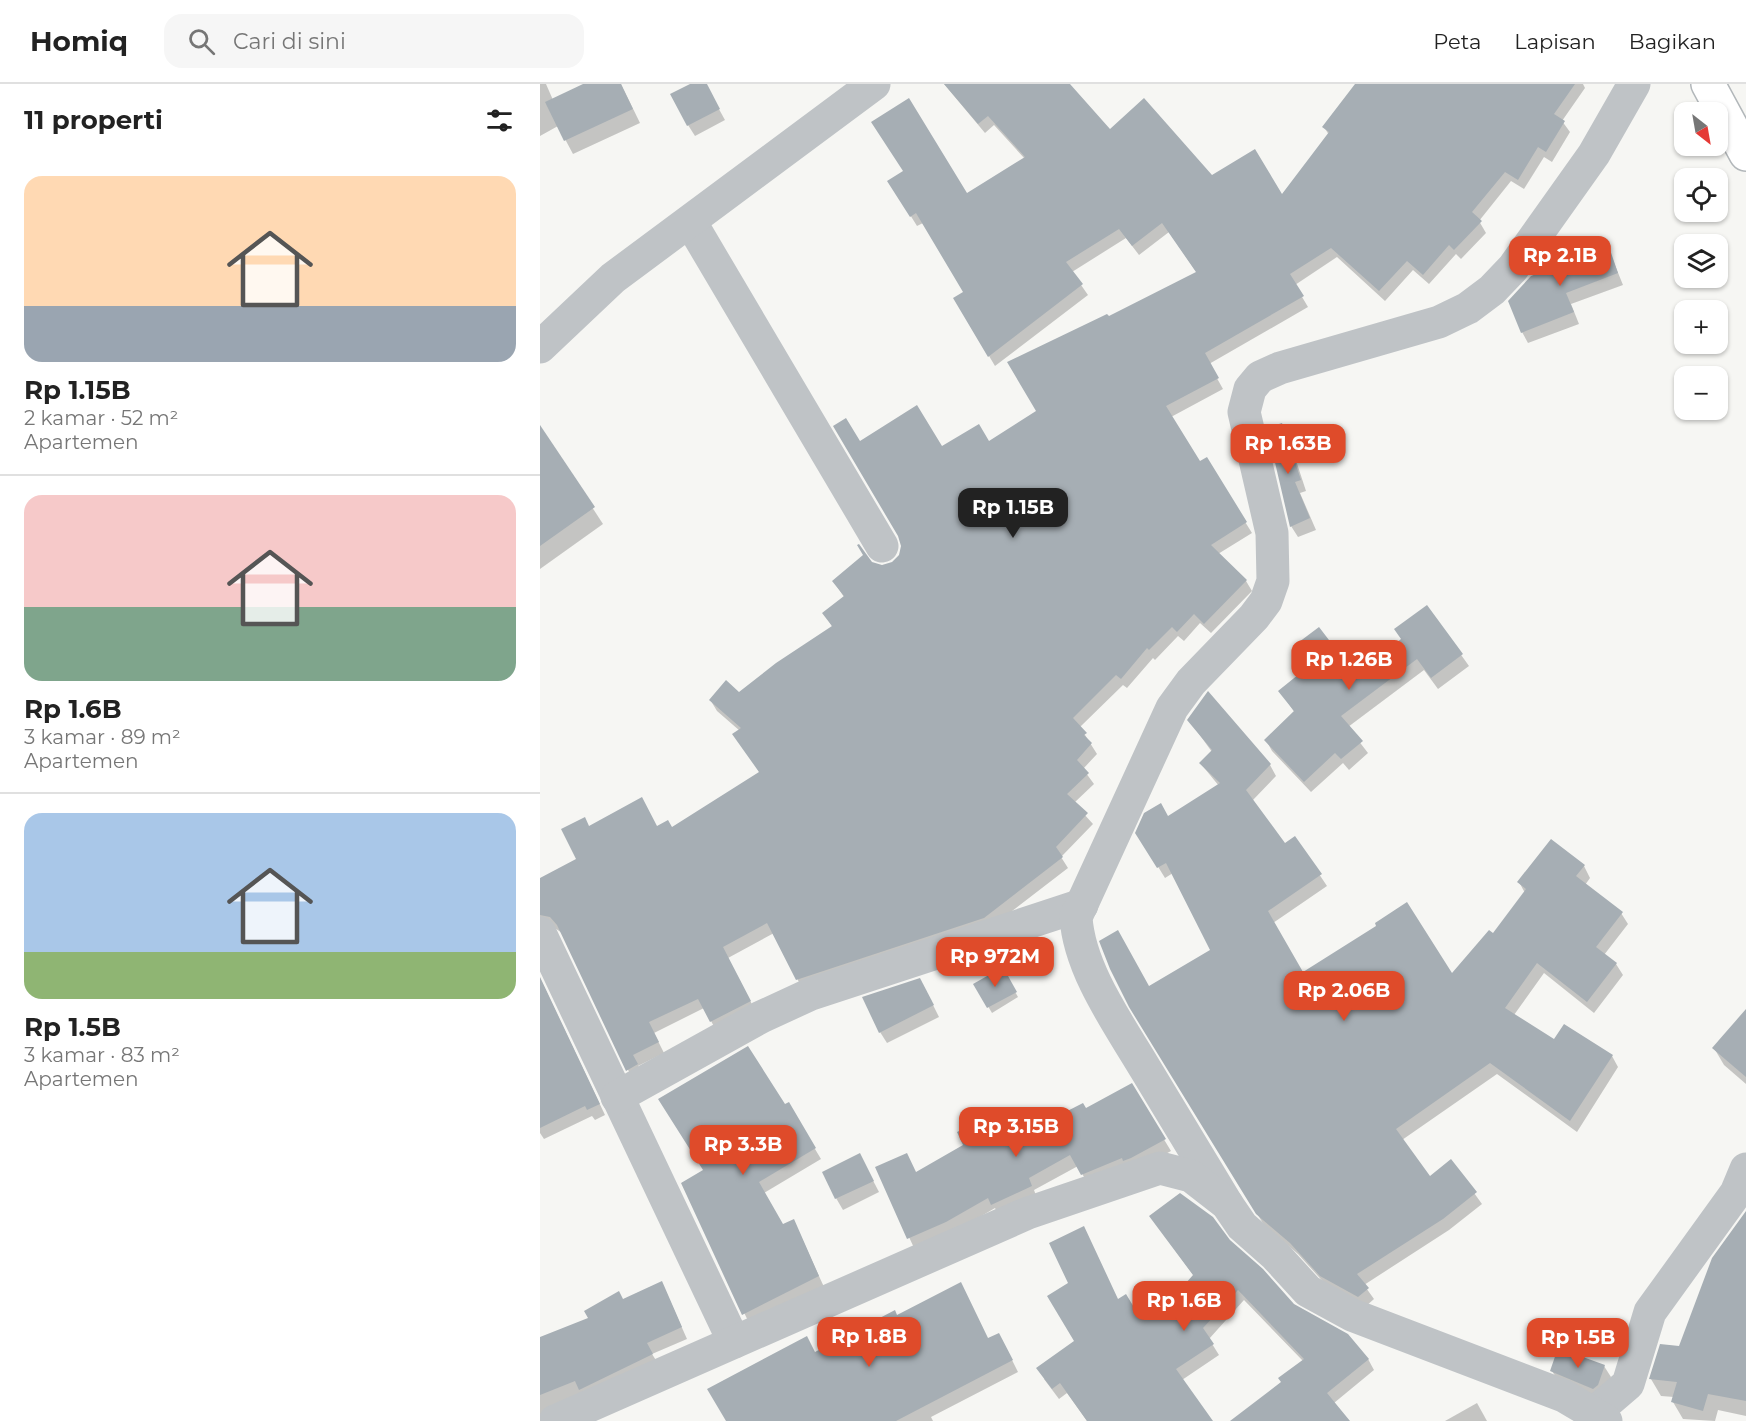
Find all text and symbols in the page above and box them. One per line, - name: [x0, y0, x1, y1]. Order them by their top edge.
- search box: [164, 14, 584, 68]
- text: Homiq: [30, 24, 128, 58]
- icon: search: [185, 25, 218, 58]
- text: Cari di sini: [233, 28, 346, 55]
- text: Peta: [1433, 29, 1481, 54]
- text: Lapisan: [1514, 29, 1596, 54]
- text: Bagikan: [1629, 29, 1716, 54]
- north arrow: [1674, 102, 1728, 156]
- map controls: [1674, 102, 1728, 420]
- text: 11 properti: [24, 104, 163, 136]
- icon: filters: [483, 104, 516, 137]
- button: locate: [1674, 168, 1728, 222]
- icon: home: [216, 215, 324, 323]
- button: layers: [1674, 234, 1728, 288]
- pin: Rp 2.1B: [1505, 236, 1615, 287]
- text: Rp 2.1B: [1523, 243, 1597, 267]
- button: +: [1674, 300, 1728, 354]
- button: −: [1674, 366, 1728, 420]
- text: Rp 1.15B: [24, 374, 131, 406]
- text: 2 kamar · 52 m²: [24, 406, 178, 430]
- pin: Rp 1.63B: [1226, 424, 1350, 475]
- text: Apartemen: [24, 430, 139, 454]
- text: Rp 1.63B: [1245, 431, 1331, 455]
- pin: Rp 1.15B: [951, 488, 1075, 539]
- text: Rp 1.15B: [972, 495, 1054, 519]
- icon: home: [216, 534, 324, 642]
- pin: Rp 1.26B: [1287, 640, 1411, 691]
- text: Rp 1.26B: [1305, 647, 1393, 671]
- text: Rp 1.6B: [24, 693, 122, 725]
- text: 3 kamar · 89 m²: [24, 725, 181, 749]
- text: Apartemen: [24, 749, 139, 773]
- icon: home: [216, 852, 324, 960]
- pin: Rp 972M: [940, 937, 1050, 988]
- text: Rp 972M: [950, 944, 1040, 968]
- pin: Rp 2.06B: [1282, 971, 1406, 1022]
- text: Rp 2.06B: [1298, 978, 1390, 1002]
- text: Rp 1.5B: [24, 1011, 121, 1043]
- text: 3 kamar · 83 m²: [24, 1043, 180, 1067]
- text: Apartemen: [24, 1067, 139, 1091]
- pin: Rp 3.15B: [954, 1107, 1078, 1158]
- text: Rp 3.15B: [973, 1114, 1059, 1138]
- pin: Rp 3.3B: [688, 1125, 798, 1176]
- text: Rp 3.3B: [704, 1132, 782, 1156]
- pin: Rp 1.6B: [1129, 1281, 1239, 1332]
- text: Rp 1.6B: [1146, 1288, 1222, 1312]
- pin: Rp 1.8B: [814, 1317, 924, 1368]
- pin: Rp 1.5B: [1523, 1318, 1633, 1369]
- text: Rp 1.8B: [831, 1324, 907, 1348]
- text: Rp 1.5B: [1541, 1325, 1615, 1349]

